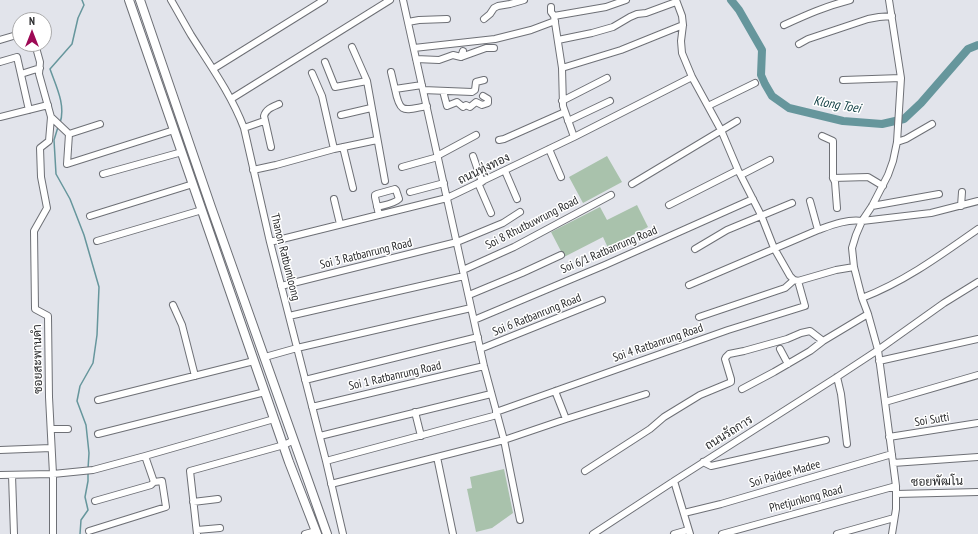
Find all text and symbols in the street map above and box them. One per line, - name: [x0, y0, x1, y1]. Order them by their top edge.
- north arrow: [12, 12, 52, 52]
- text: N: [29, 14, 35, 28]
- water label: Klong Toei: [812, 93, 862, 117]
- street label: ถนนทุ่งทอง: [456, 150, 512, 188]
- street label: Soi 8 Rhutbuwrung Road: [483, 193, 581, 253]
- street label: Thanon Ratbumloong: [267, 212, 303, 302]
- street label: Soi 6/1 Ratbanrung Road: [559, 223, 659, 277]
- street label: Soi 3 Ratbanrung Road: [318, 236, 414, 272]
- street label: Soi 6 Ratbanrung Road: [490, 291, 584, 339]
- street label: Soi 4 Ratbanrung Road: [611, 321, 705, 365]
- street label: ซอยสะพานดำ: [30, 324, 46, 394]
- street label: Soi 1 Ratbanrung Road: [347, 358, 443, 394]
- street label: Soi Sutti: [914, 410, 950, 430]
- street label: ถนนรัถการ: [702, 413, 756, 453]
- street label: Soi Paidee Madee: [748, 457, 822, 491]
- street label: ซอยพัฒโน: [911, 474, 963, 490]
- street label: Phetjunkong Road: [768, 482, 844, 516]

